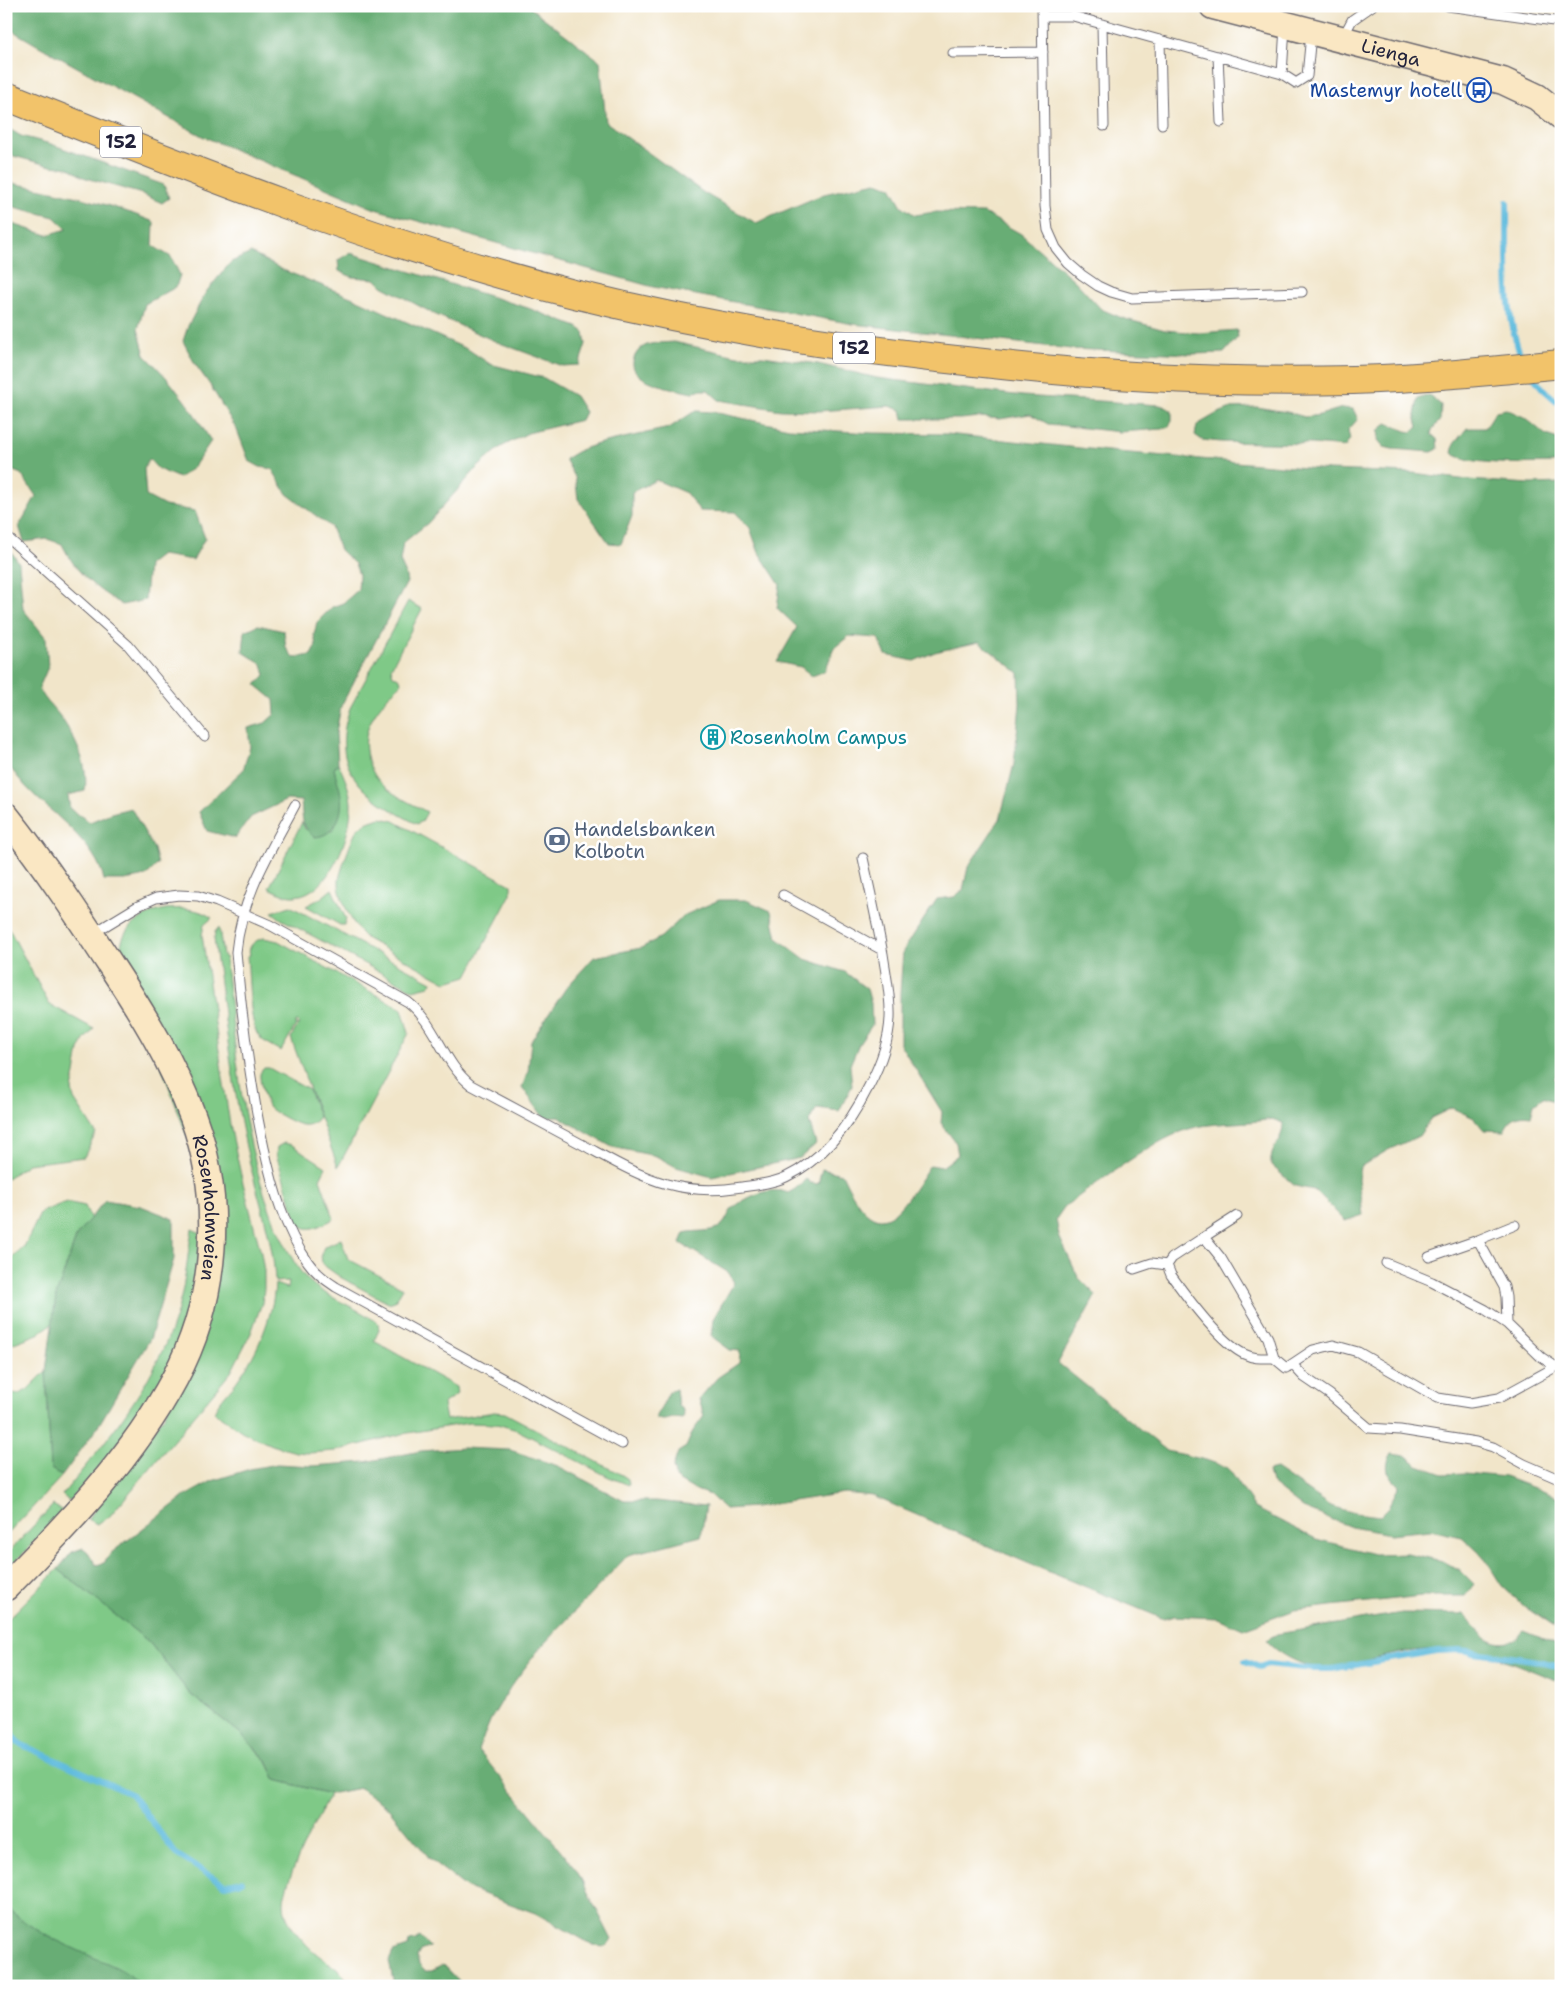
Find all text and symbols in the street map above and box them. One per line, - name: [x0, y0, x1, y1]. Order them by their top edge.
- street label: Lienga: [1359, 33, 1424, 72]
- bus stop icon: Mastemyr hotell: [1466, 77, 1492, 103]
- place label: Mastemyr hotell: [1310, 78, 1462, 103]
- road number: 152: [100, 126, 142, 158]
- road number: 152: [833, 332, 875, 363]
- building icon: Rosenholm Campus: [700, 724, 726, 750]
- place label: Rosenholm Campus: [730, 725, 907, 750]
- place label: Handelsbanken Kolbotn: [574, 817, 715, 864]
- bank icon: Handelsbanken Kolbotn: [544, 827, 570, 853]
- street label: Rosenholmveien: [186, 1132, 224, 1283]

